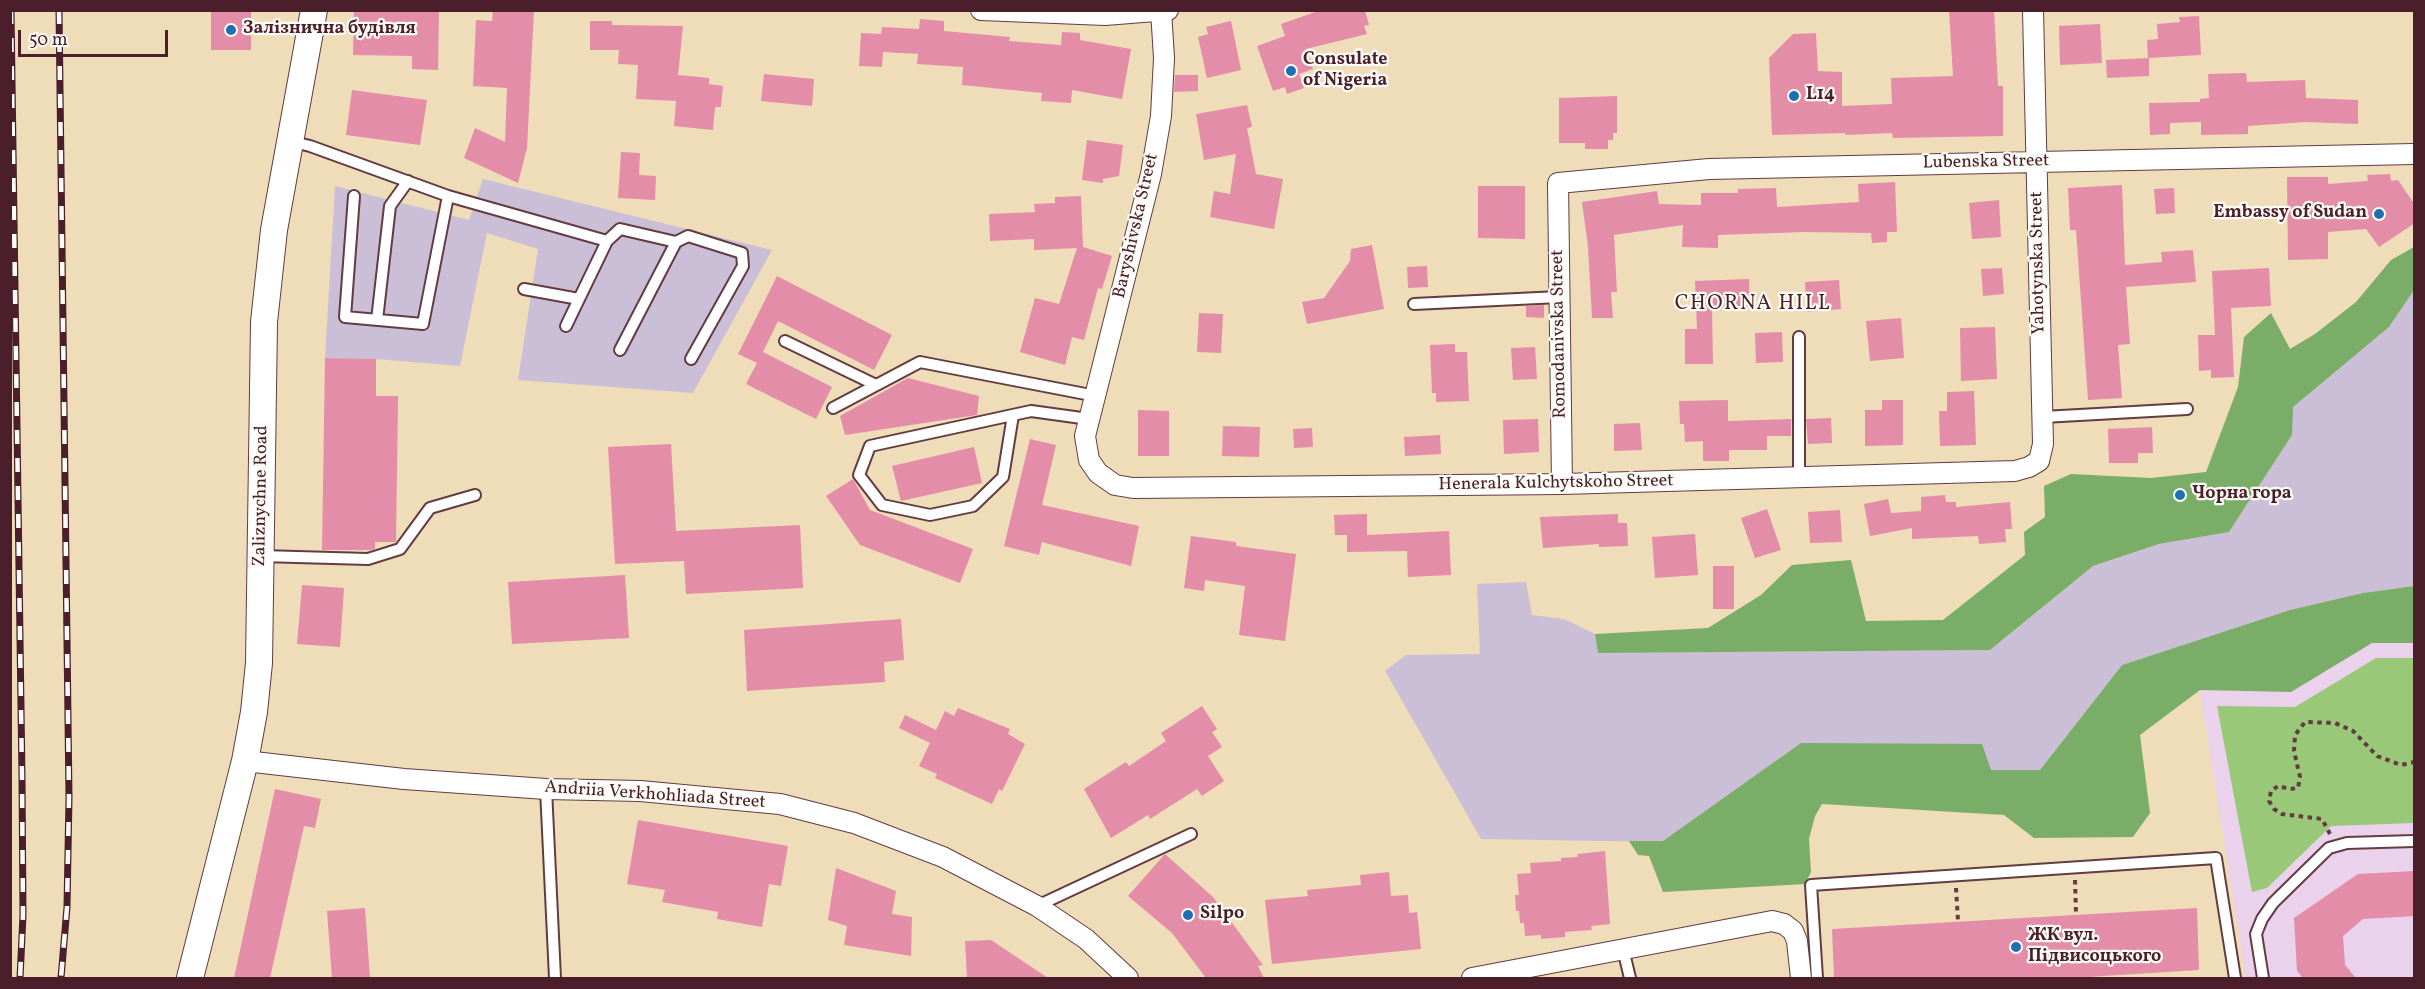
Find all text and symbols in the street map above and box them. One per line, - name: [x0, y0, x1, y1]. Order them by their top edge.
- scale bar: [21, 18, 171, 56]
- place label: Залізнична будівля: [243, 19, 416, 41]
- marker: Залізнична будівля: [224, 23, 238, 37]
- text: 50 m: [29, 28, 68, 53]
- place label: Consulate of Nigeria: [1303, 50, 1388, 92]
- marker: Consulate of Nigeria: [1284, 64, 1298, 78]
- place label: L14: [1806, 85, 1835, 107]
- marker: L14: [1787, 89, 1801, 103]
- street label: Baryshivska Street: [1110, 151, 1164, 301]
- street label: Lubenska Street: [1923, 151, 2049, 175]
- street label: Yahotynska Street: [2027, 191, 2051, 335]
- place label: Embassy of Sudan: [2213, 203, 2367, 225]
- marker: Embassy of Sudan: [2372, 207, 2386, 221]
- street label: Romodanivska Street: [1548, 249, 1572, 419]
- district label: CHORNA HILL: [1675, 292, 1831, 318]
- street label: Zaliznychne Road: [250, 425, 274, 567]
- street label: Henerala Kulchytskoho Street: [1438, 471, 1674, 497]
- place label: Чорна гора: [2192, 484, 2292, 506]
- marker: Чорна гора: [2173, 488, 2187, 502]
- street label: Andriia Verkhohliada Street: [544, 777, 766, 815]
- place label: Silpo: [1200, 904, 1244, 926]
- marker: Silpo: [1181, 908, 1195, 922]
- place label: ЖК вул. Підвисоцького: [2028, 926, 2161, 968]
- marker: ЖК вул. Підвисоцького: [2009, 940, 2023, 954]

